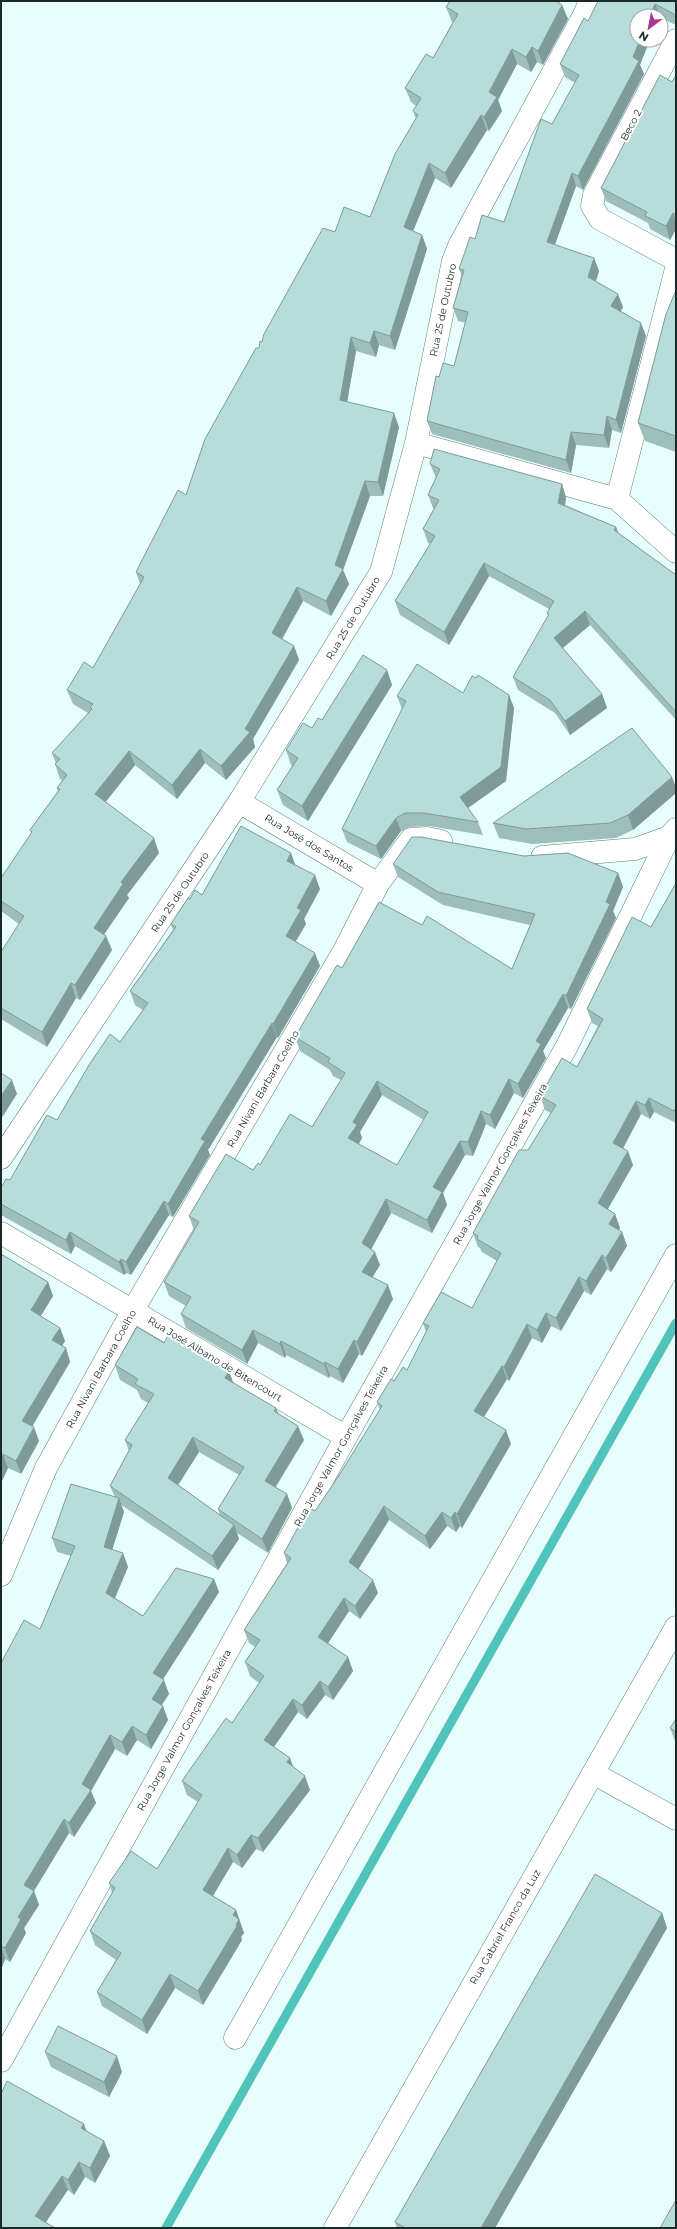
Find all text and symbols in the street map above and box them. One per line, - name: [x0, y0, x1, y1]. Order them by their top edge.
- north arrow: [629, 8, 669, 48]
- text: N: [636, 28, 651, 45]
- street label: Beco 2: [617, 107, 645, 143]
- street label: Rua 25 de Outubro: [427, 262, 459, 358]
- street label: Rua 25 de Outubro: [323, 574, 383, 662]
- street label: Rua José dos Santos: [262, 811, 356, 875]
- street label: Rua 25 de Outubro: [148, 849, 212, 935]
- street label: Rua Nivani Barbara Coelho: [224, 1028, 302, 1150]
- street label: Rua Jorge Valmor Gonçalves Teixeira: [450, 1081, 550, 1247]
- street label: Rua Nivani Barbara Coelho: [63, 1307, 139, 1431]
- street label: Rua José Albano de Bitencourt: [145, 1314, 285, 1404]
- street label: Rua Jorge Valmor Gonçalves Teixeira: [291, 1363, 391, 1529]
- street label: Rua Jorge Valmor Gonçalves Teixeira: [134, 1647, 234, 1813]
- street label: Rua Gabriel Franco da Luz: [467, 1867, 543, 1987]

